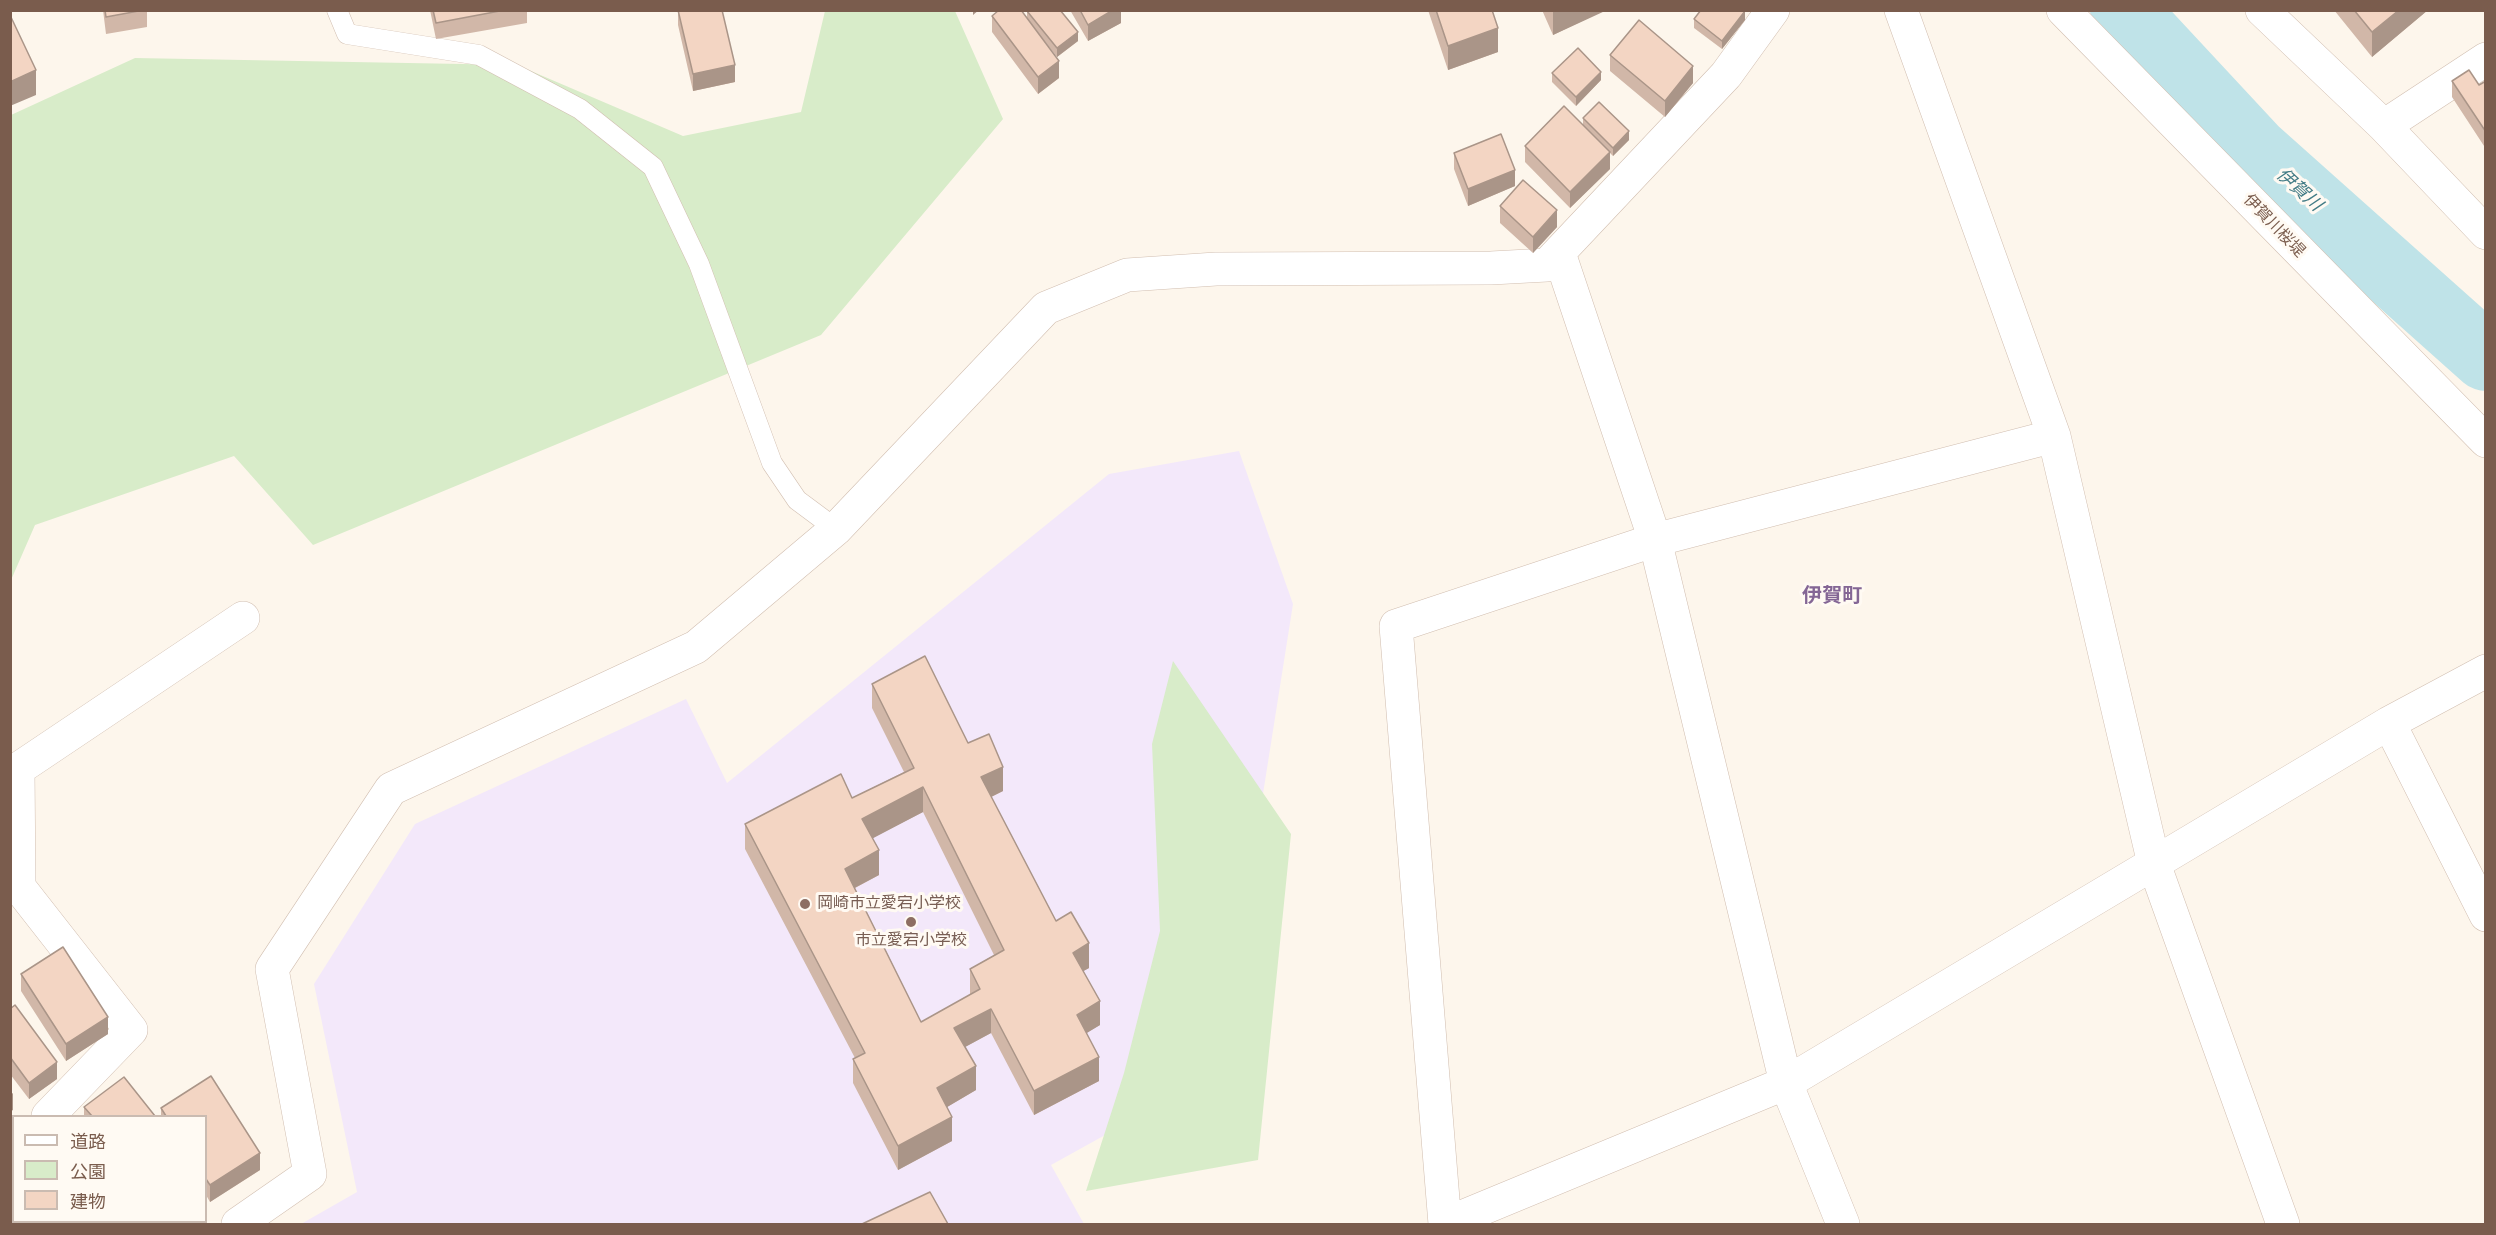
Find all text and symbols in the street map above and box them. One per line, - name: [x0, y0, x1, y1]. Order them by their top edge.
- water label: 伊賀川: [2272, 164, 2326, 216]
- street label: 伊賀川桜堤: [2239, 191, 2309, 261]
- district label: 伊賀町: [1802, 584, 1862, 608]
- place label: 岡崎市立愛宕小学校: [817, 894, 961, 914]
- marker: 岡崎市立愛宕小学校: [798, 897, 812, 911]
- marker: 市立愛宕小学校: [904, 915, 918, 929]
- place label: 市立愛宕小学校: [855, 931, 967, 951]
- legend: [12, 1115, 207, 1223]
- text: 道路: [70, 1131, 106, 1153]
- text: 公園: [70, 1161, 106, 1183]
- text: 建物: [70, 1191, 106, 1213]

